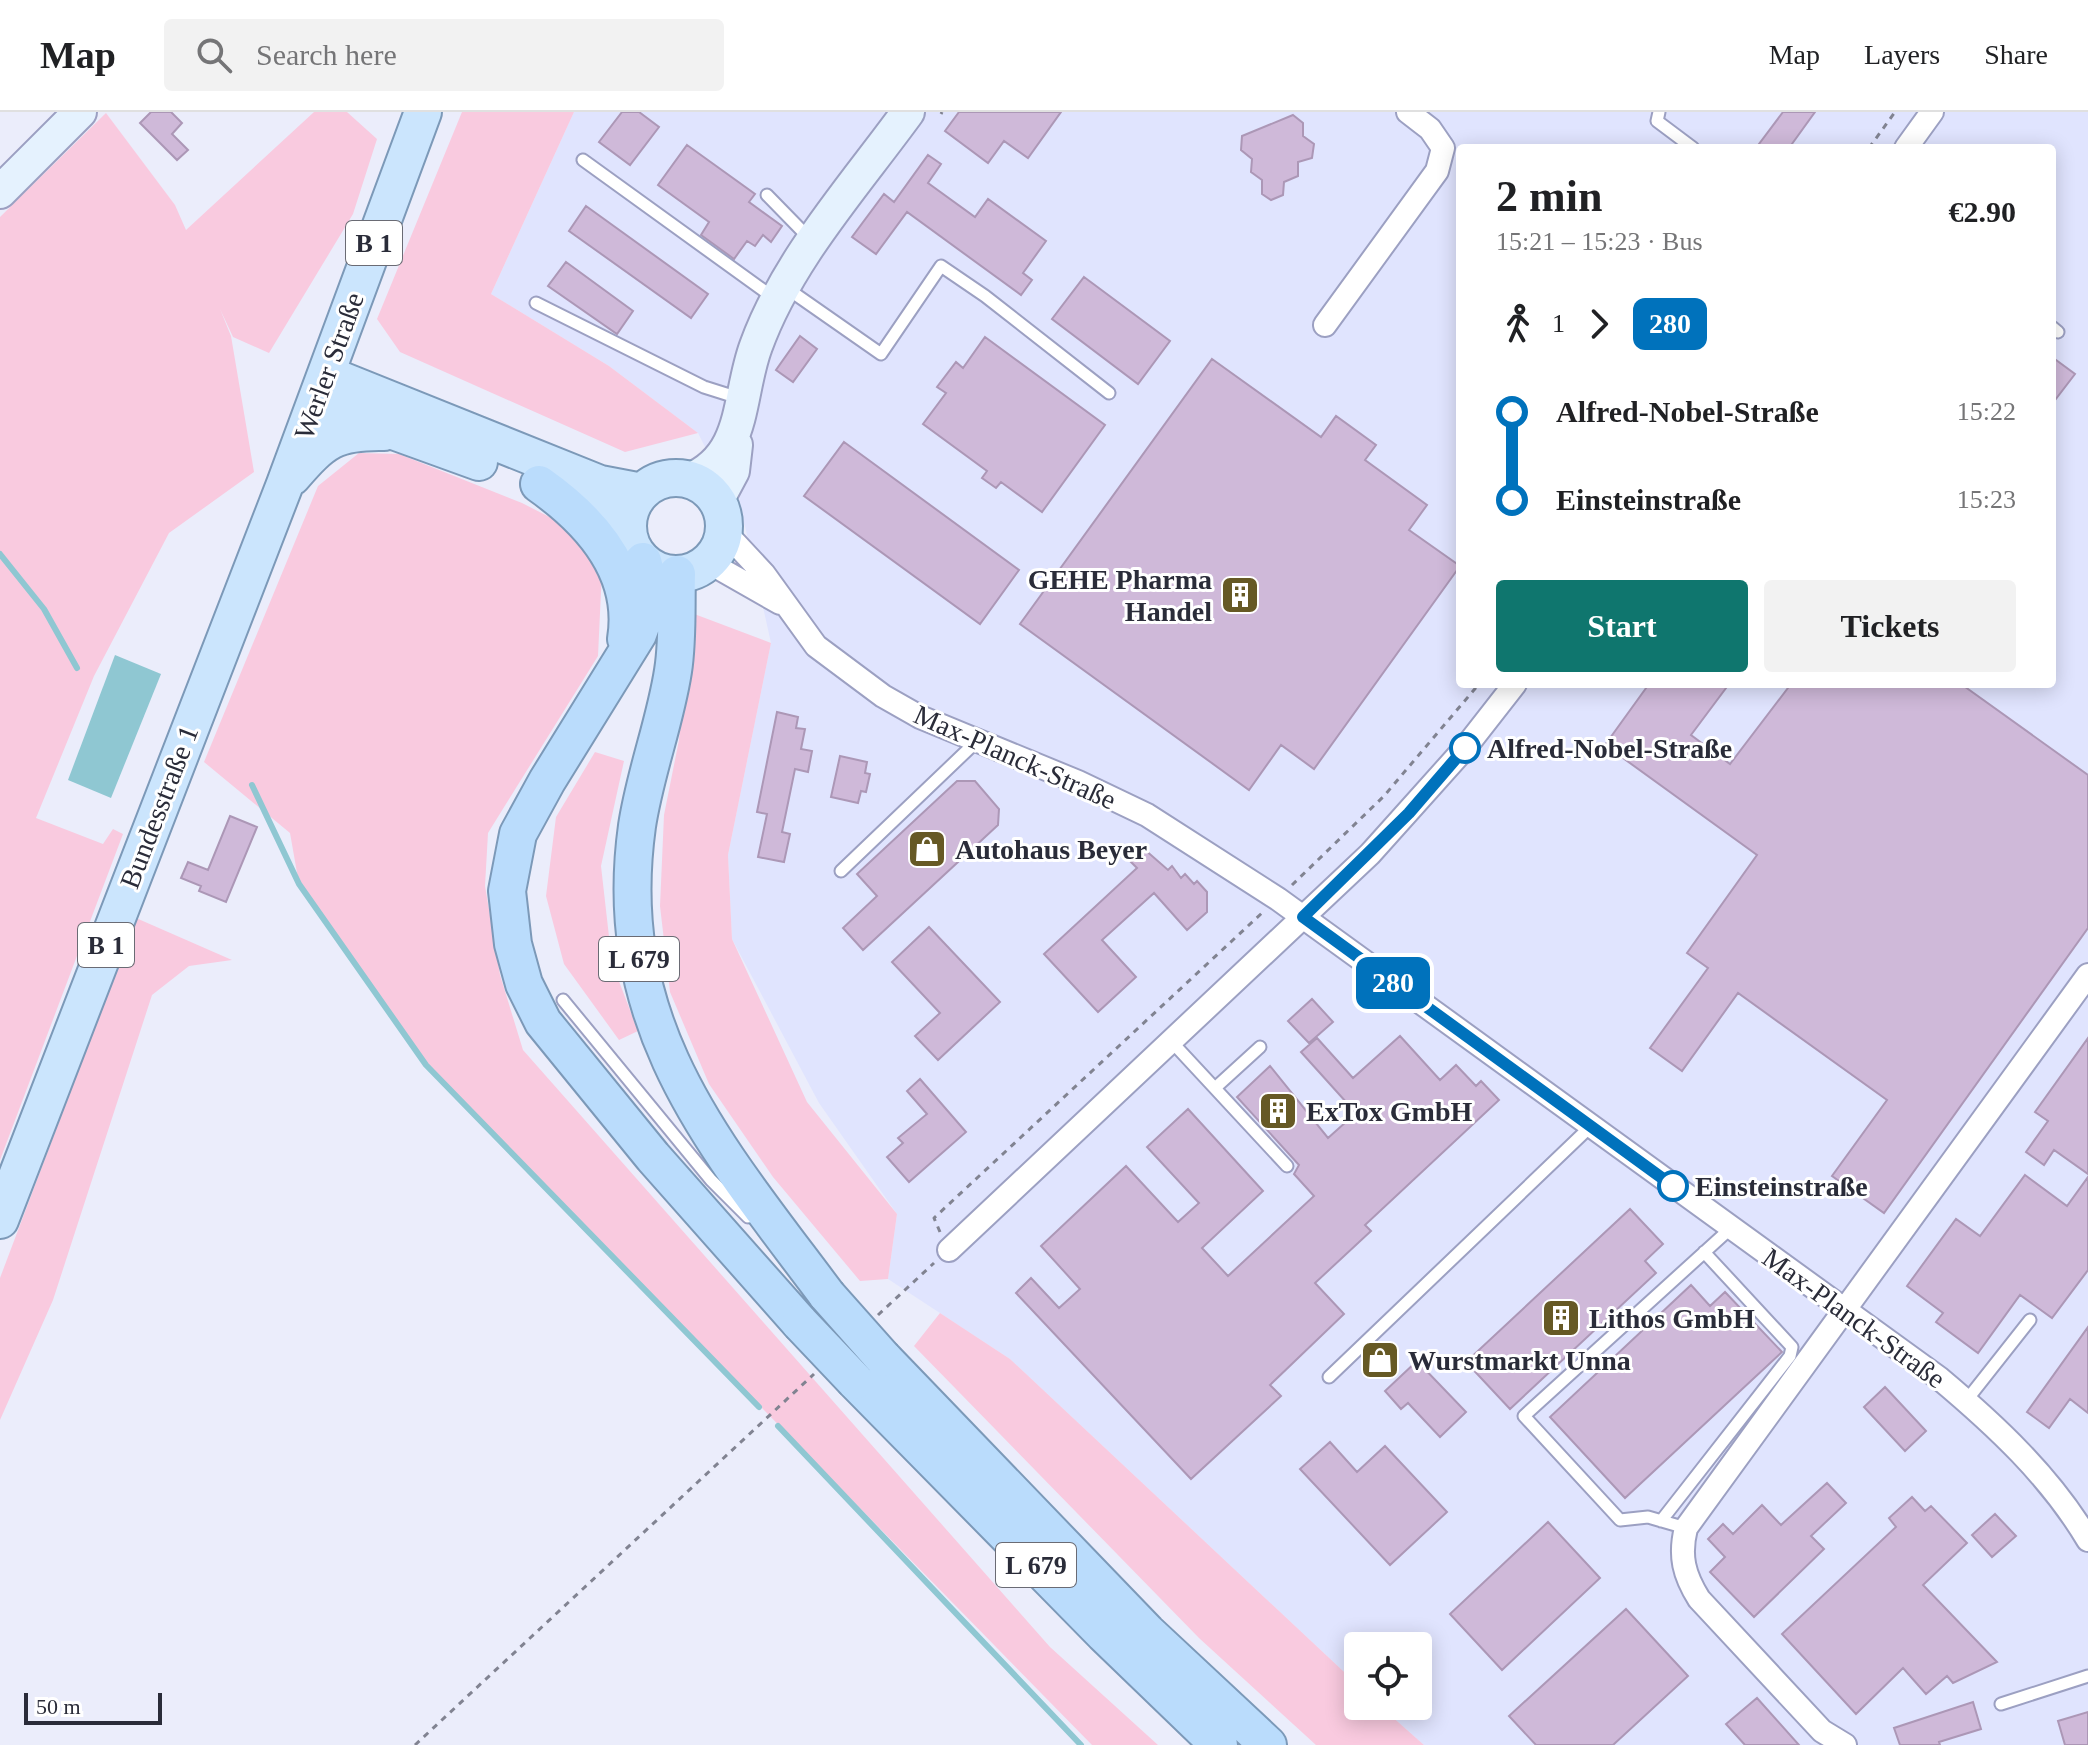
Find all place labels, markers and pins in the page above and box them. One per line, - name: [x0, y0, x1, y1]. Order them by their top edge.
- place label: GEHE Pharma Handel: [1028, 564, 1212, 627]
- building icon: GEHE Pharma Handel: [1219, 574, 1261, 616]
- marker: Alfred-Nobel-Straße: [1450, 733, 1480, 763]
- place label: Alfred-Nobel-Straße: [1487, 733, 1732, 764]
- shop icon: Autohaus Beyer: [906, 828, 948, 870]
- place label: Autohaus Beyer: [955, 834, 1147, 865]
- building icon: ExTox GmbH: [1257, 1090, 1299, 1132]
- place label: ExTox GmbH: [1306, 1096, 1472, 1127]
- marker: Einsteinstraße: [1658, 1171, 1688, 1201]
- place label: Einsteinstraße: [1695, 1171, 1868, 1202]
- building icon: Lithos GmbH: [1540, 1297, 1582, 1339]
- place label: Lithos GmbH: [1589, 1303, 1755, 1334]
- shop icon: Wurstmarkt Unna: [1359, 1339, 1401, 1381]
- place label: Wurstmarkt Unna: [1408, 1345, 1631, 1376]

